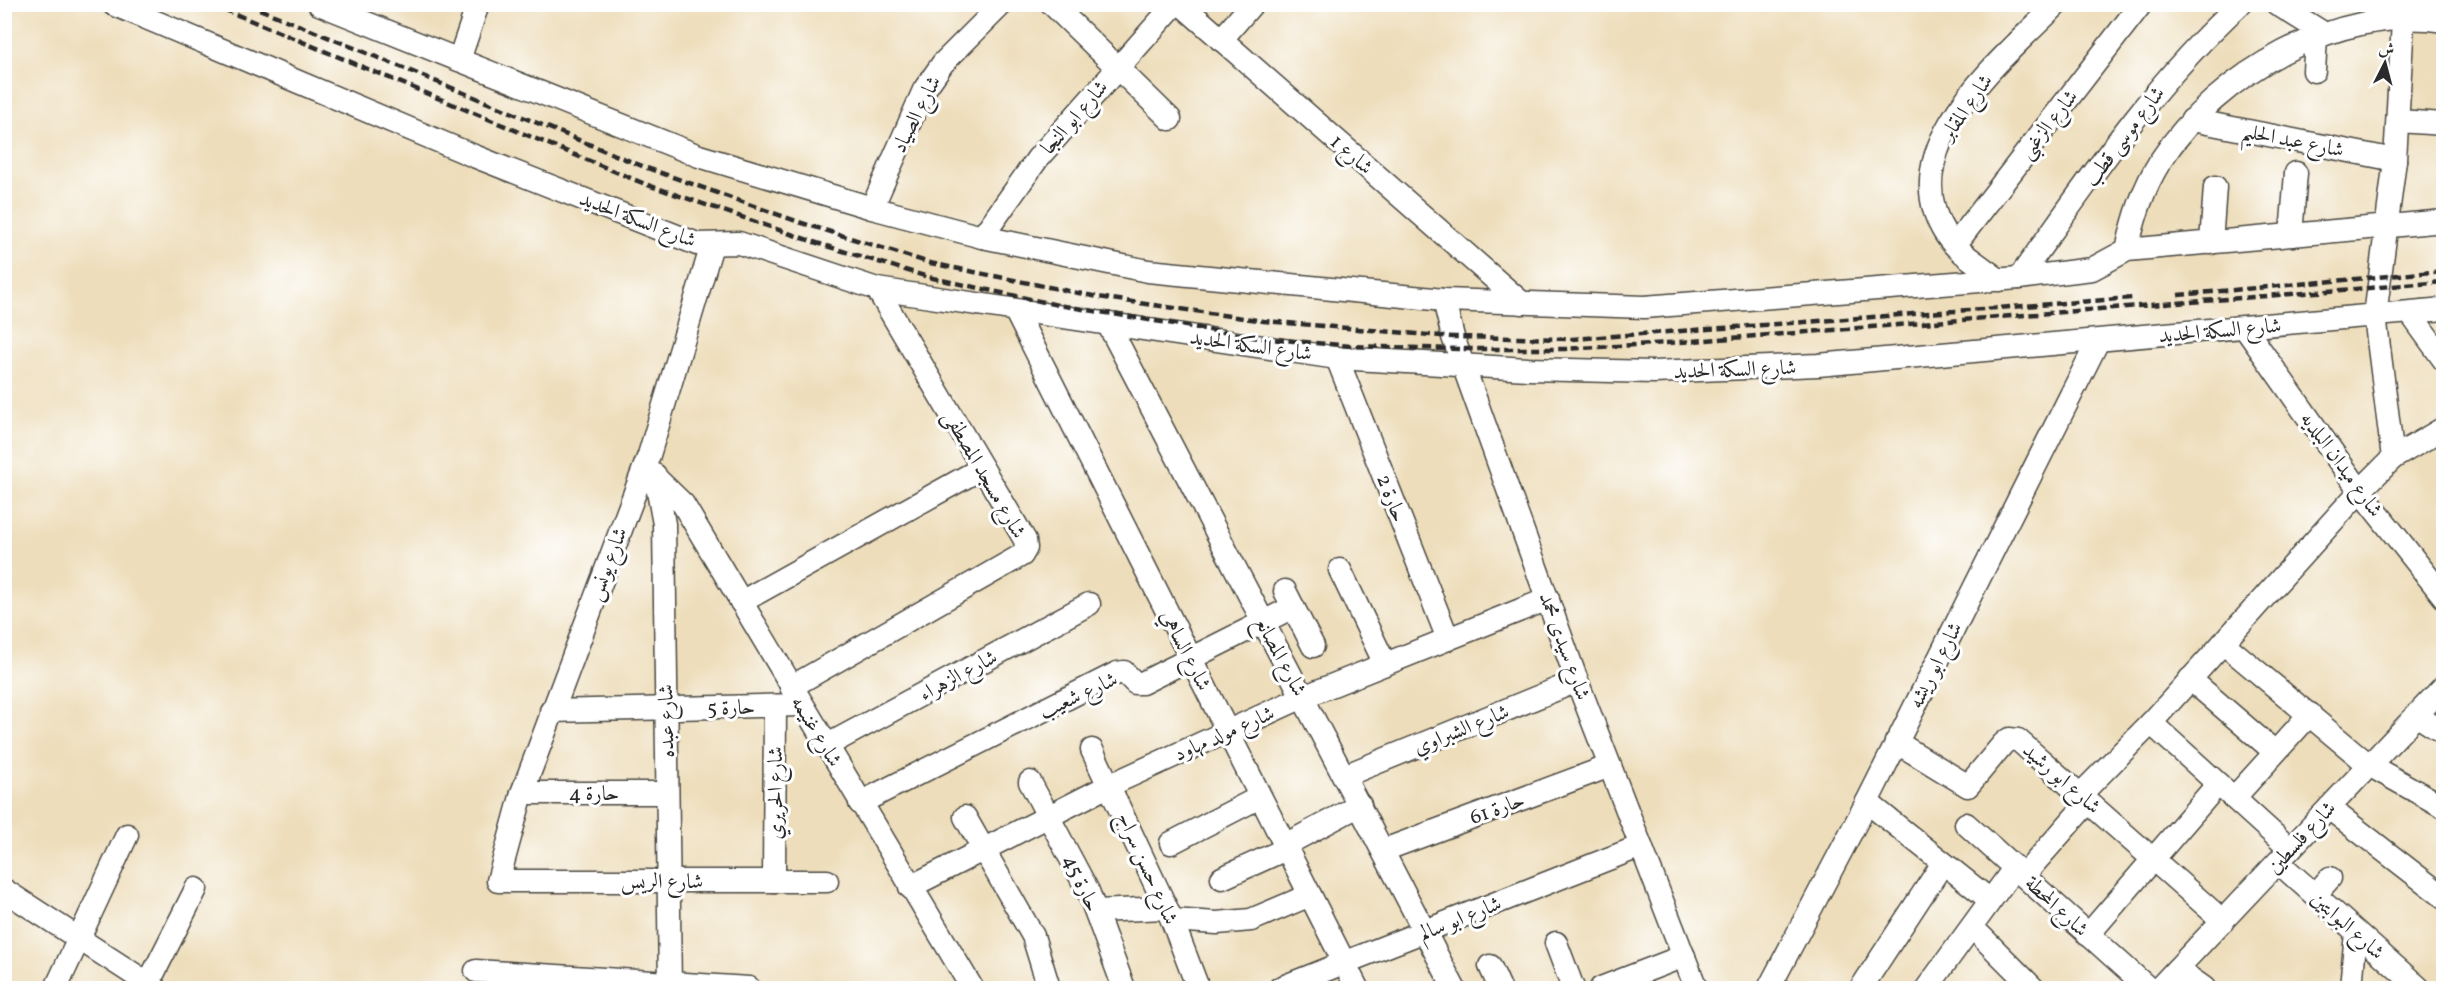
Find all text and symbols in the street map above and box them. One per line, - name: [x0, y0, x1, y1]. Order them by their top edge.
- north arrow: [2355, 33, 2415, 93]
- text: ش: [2377, 38, 2395, 62]
- street label: شارع المقابر: [1933, 69, 2002, 150]
- street label: شارع الصياد: [885, 71, 951, 159]
- street label: شارع ابو النجا: [1035, 74, 1117, 163]
- street label: شارع موسى قطب: [2078, 81, 2174, 194]
- street label: شارع الزغبى: [2013, 84, 2087, 167]
- street label: شارع عبد الحليم: [2238, 117, 2346, 170]
- street label: شارع 1: [1322, 128, 1379, 184]
- street label: شارع السكة الحديد: [574, 185, 700, 258]
- street label: شارع السكة الحديد: [2158, 312, 2283, 353]
- street label: شارع السكة الحديد: [1188, 324, 1314, 371]
- street label: شارع السكة الحديد: [1673, 354, 1797, 389]
- street label: شارع مسجد المصطفى: [933, 405, 1032, 545]
- street label: شارع ميدان البلديه: [2291, 406, 2389, 525]
- street label: حارة 2: [1368, 470, 1413, 527]
- street label: شارع يونس: [581, 524, 638, 606]
- street label: شارع سيدى محمد: [1529, 588, 1597, 705]
- street label: شارع الساهي: [1150, 605, 1217, 697]
- street label: شارع المصانع: [1244, 611, 1313, 703]
- street label: شارع ابو ريشه: [1902, 617, 1972, 715]
- street label: شارع الزهراء: [914, 644, 1004, 711]
- street label: شارع شعيب: [1034, 665, 1124, 729]
- street label: شارع عبده: [652, 684, 685, 758]
- street label: شارع غنيمه: [781, 691, 848, 774]
- street label: حارة 5: [707, 694, 755, 723]
- street label: شارع الشبراوي: [1409, 698, 1515, 765]
- street label: شارع مولد مهاود: [1170, 699, 1280, 771]
- street label: شارع ابو رشيد: [2014, 737, 2107, 823]
- street label: شارع الحريري: [762, 746, 793, 840]
- street label: حارة 4: [569, 780, 619, 809]
- street label: حارة 61: [1466, 786, 1529, 833]
- street label: شارع فلسطين: [2261, 795, 2345, 882]
- street label: شارع حسن سراج: [1106, 808, 1184, 931]
- street label: حارة 45: [1055, 850, 1106, 917]
- street label: شارع الريس: [621, 868, 703, 899]
- street label: شارع المحطة: [2016, 870, 2094, 946]
- street label: شارع البوابتين: [2302, 885, 2390, 969]
- street label: شارع ابو سالم: [1415, 890, 1507, 951]

